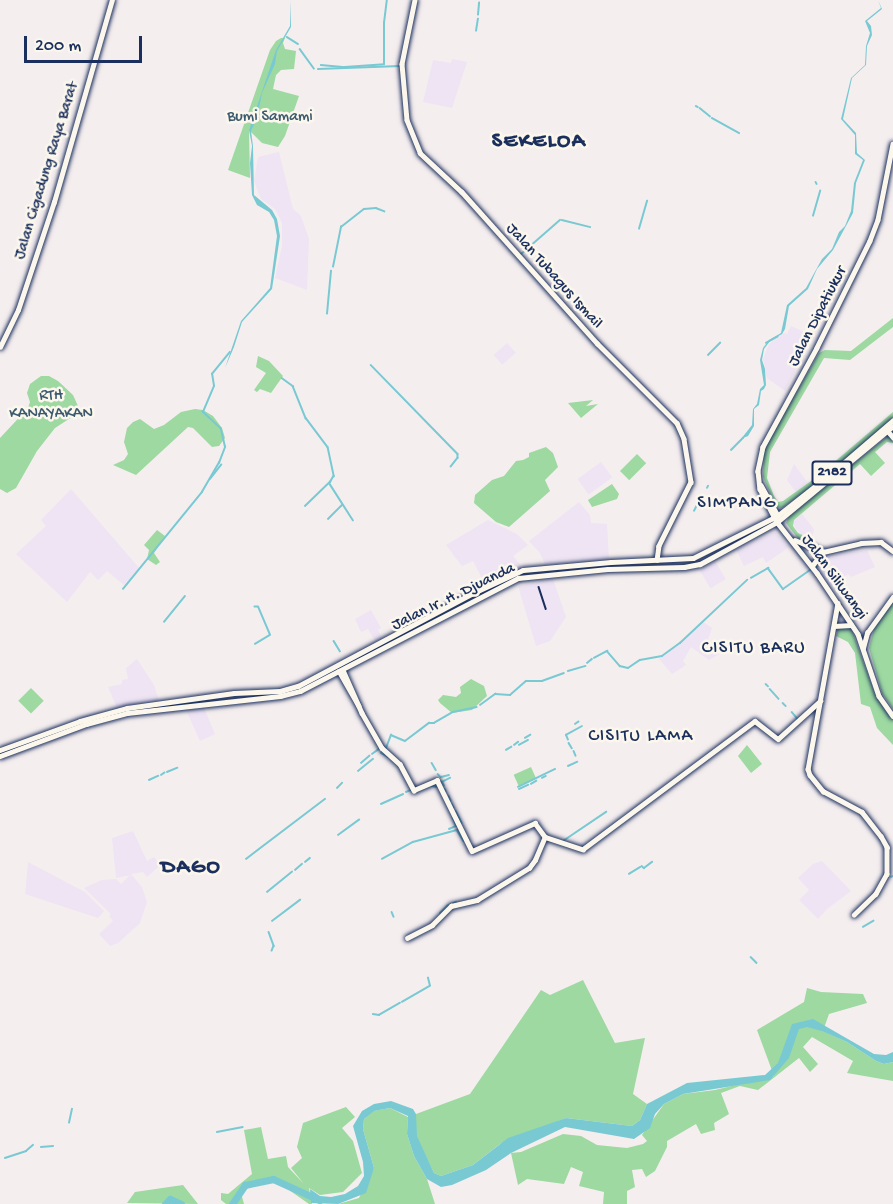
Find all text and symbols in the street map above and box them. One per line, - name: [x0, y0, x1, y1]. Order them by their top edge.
- scale bar: [27, 24, 146, 62]
- text: 200 m: [35, 36, 81, 57]
- street label: Jalan Cigadung Raya Barat: [12, 80, 84, 262]
- park label: Bumi Samami: [227, 108, 313, 128]
- district label: SEKELOA: [492, 130, 586, 156]
- street label: Jalan Tubagus Ismail: [501, 220, 605, 334]
- street label: Jalan Dipatiukur: [786, 264, 852, 370]
- park label: RTH KANAYAKAN: [9, 387, 93, 425]
- road number: 2182: [811, 461, 853, 485]
- district label: SIMPANG: [697, 493, 777, 515]
- street label: Jalan Siliwangi: [796, 532, 870, 624]
- street label: Jalan Ir. H. Djuanda: [389, 560, 519, 636]
- district label: CISITU BARU: [702, 638, 806, 660]
- district label: CISITU LAMA: [588, 726, 694, 748]
- district label: DAGO: [161, 856, 221, 882]

